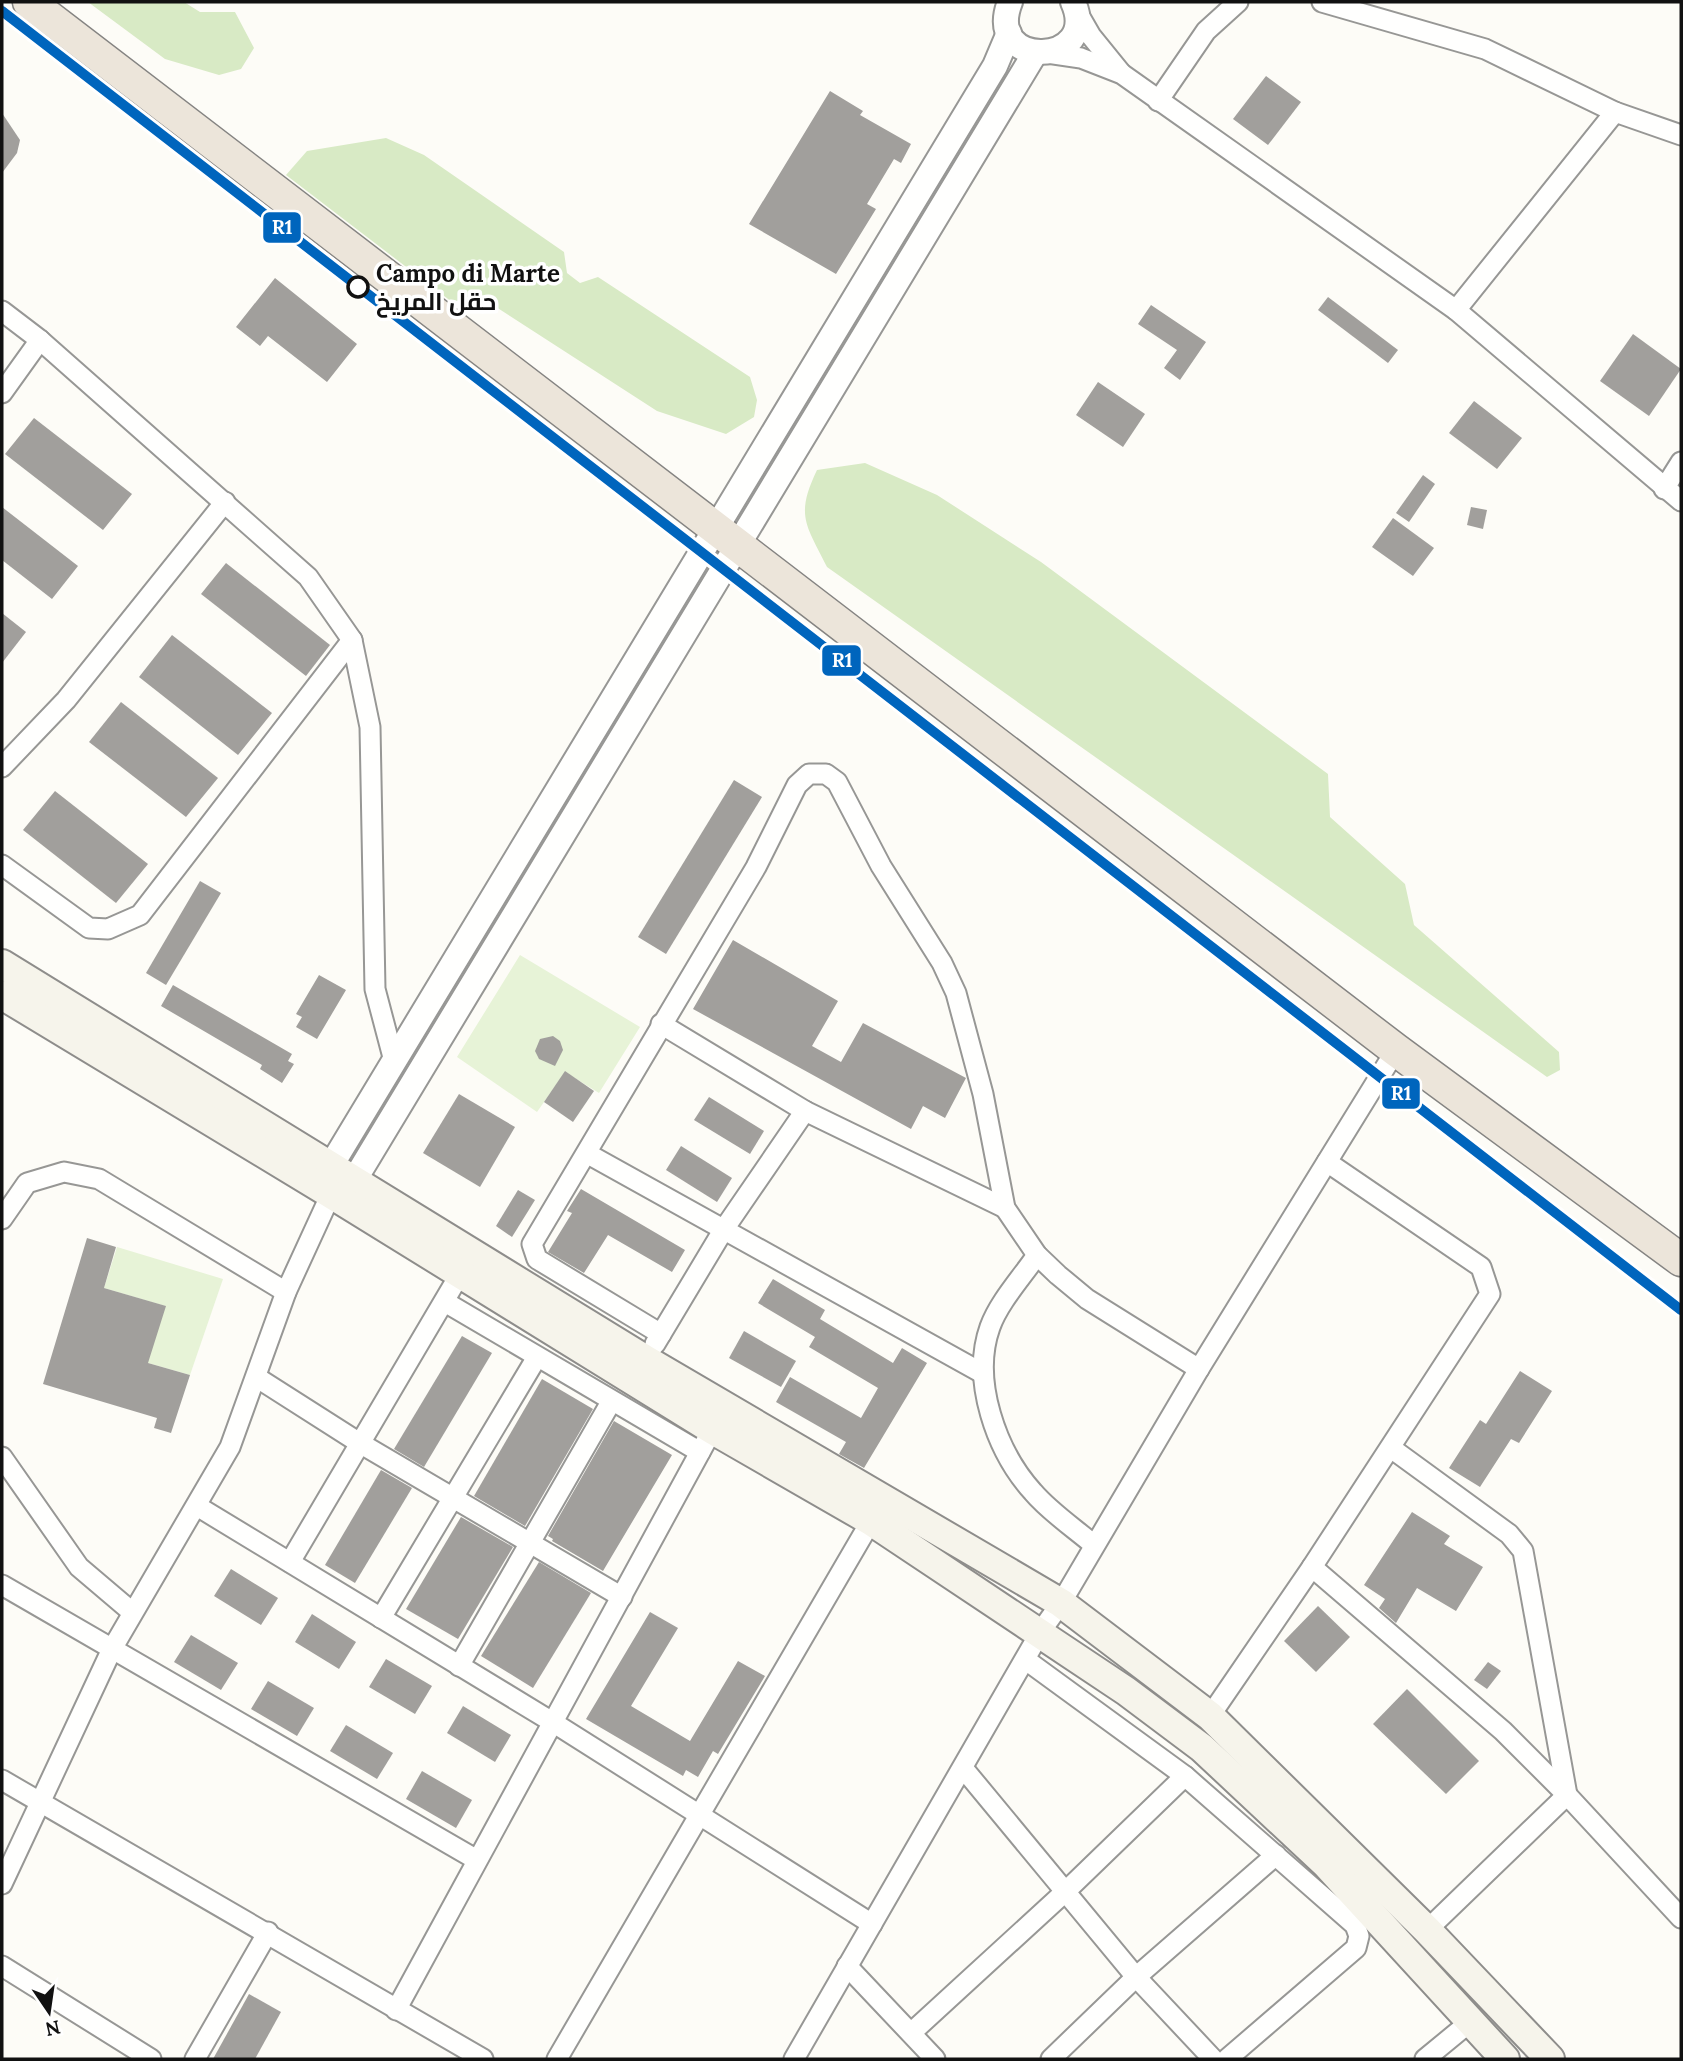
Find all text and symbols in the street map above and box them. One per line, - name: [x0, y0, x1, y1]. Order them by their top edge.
- line badge: R1: [262, 211, 302, 244]
- text: R1: [272, 215, 292, 239]
- place label: Campo di Marte حقل المريخ: [376, 258, 560, 318]
- marker: Campo di Marte حقل المريخ: [347, 276, 369, 298]
- line badge: R1: [821, 644, 862, 677]
- text: R1: [832, 648, 852, 672]
- line badge: R1: [1381, 1077, 1421, 1110]
- text: R1: [1391, 1081, 1411, 1105]
- north arrow: [14, 1977, 84, 2047]
- text: N: [43, 2015, 63, 2042]

